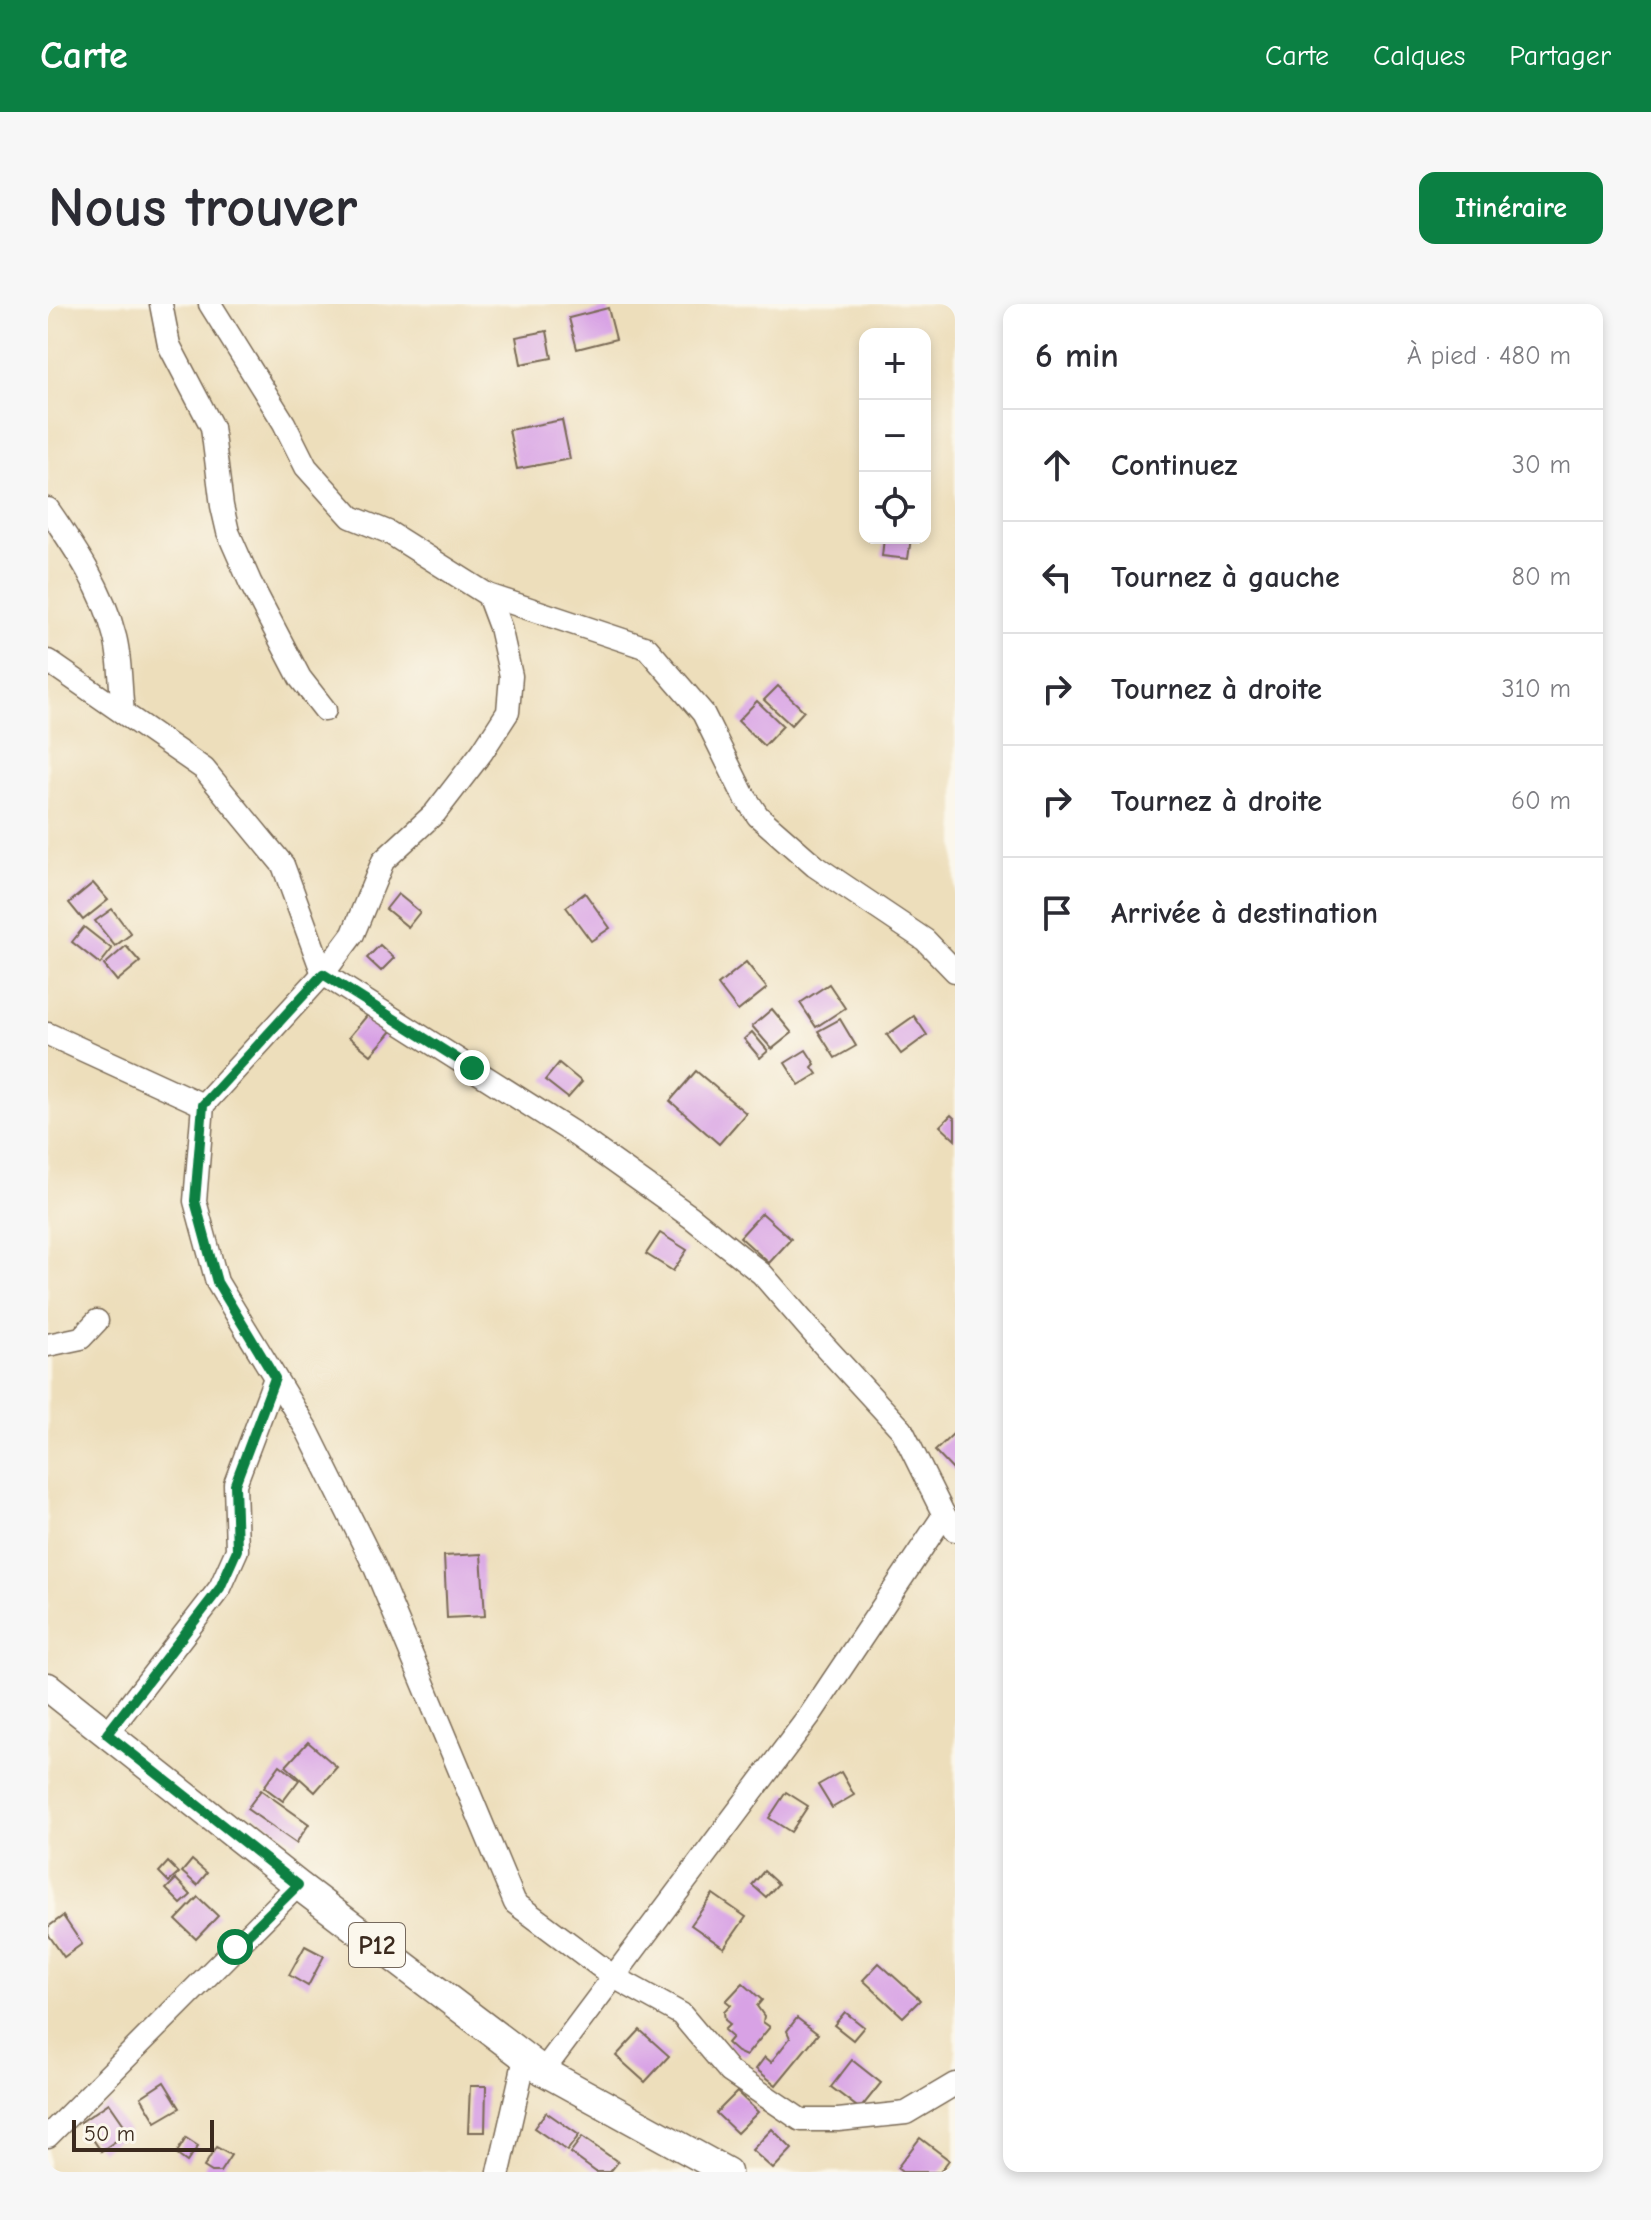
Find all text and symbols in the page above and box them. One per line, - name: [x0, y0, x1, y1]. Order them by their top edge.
- text: Carte: [40, 34, 128, 78]
- text: Carte: [1265, 40, 1329, 72]
- text: Calques: [1373, 40, 1465, 72]
- text: Partager: [1509, 40, 1611, 72]
- button: Itinéraire: [1419, 172, 1603, 244]
- text: Nous trouver: [48, 176, 357, 240]
- map controls: [859, 328, 931, 544]
- button: +: [859, 328, 931, 400]
- text: 6 min: [1035, 336, 1119, 376]
- text: À pied · 480 m: [1407, 341, 1571, 371]
- button: −: [859, 400, 931, 472]
- icon: ahead: [1035, 443, 1079, 487]
- text: Continuez: [1111, 448, 1237, 483]
- text: 30 m: [1512, 450, 1571, 480]
- button: locate: [859, 472, 931, 544]
- icon: left: [1035, 555, 1079, 599]
- text: Tournez à gauche: [1111, 560, 1340, 595]
- text: 80 m: [1512, 562, 1571, 592]
- icon: right: [1035, 667, 1079, 711]
- text: Tournez à droite: [1111, 672, 1322, 707]
- text: 310 m: [1502, 674, 1571, 704]
- icon: right: [1035, 779, 1079, 823]
- text: Tournez à droite: [1111, 784, 1322, 819]
- text: 60 m: [1511, 786, 1571, 816]
- icon: arrive: [1035, 891, 1079, 935]
- text: Arrivée à destination: [1111, 896, 1378, 931]
- route end: [454, 1050, 490, 1086]
- road number: P12: [349, 1923, 405, 1967]
- route start: [217, 1929, 253, 1965]
- scale bar: [72, 2116, 214, 2152]
- text: 50 m: [84, 2121, 135, 2147]

